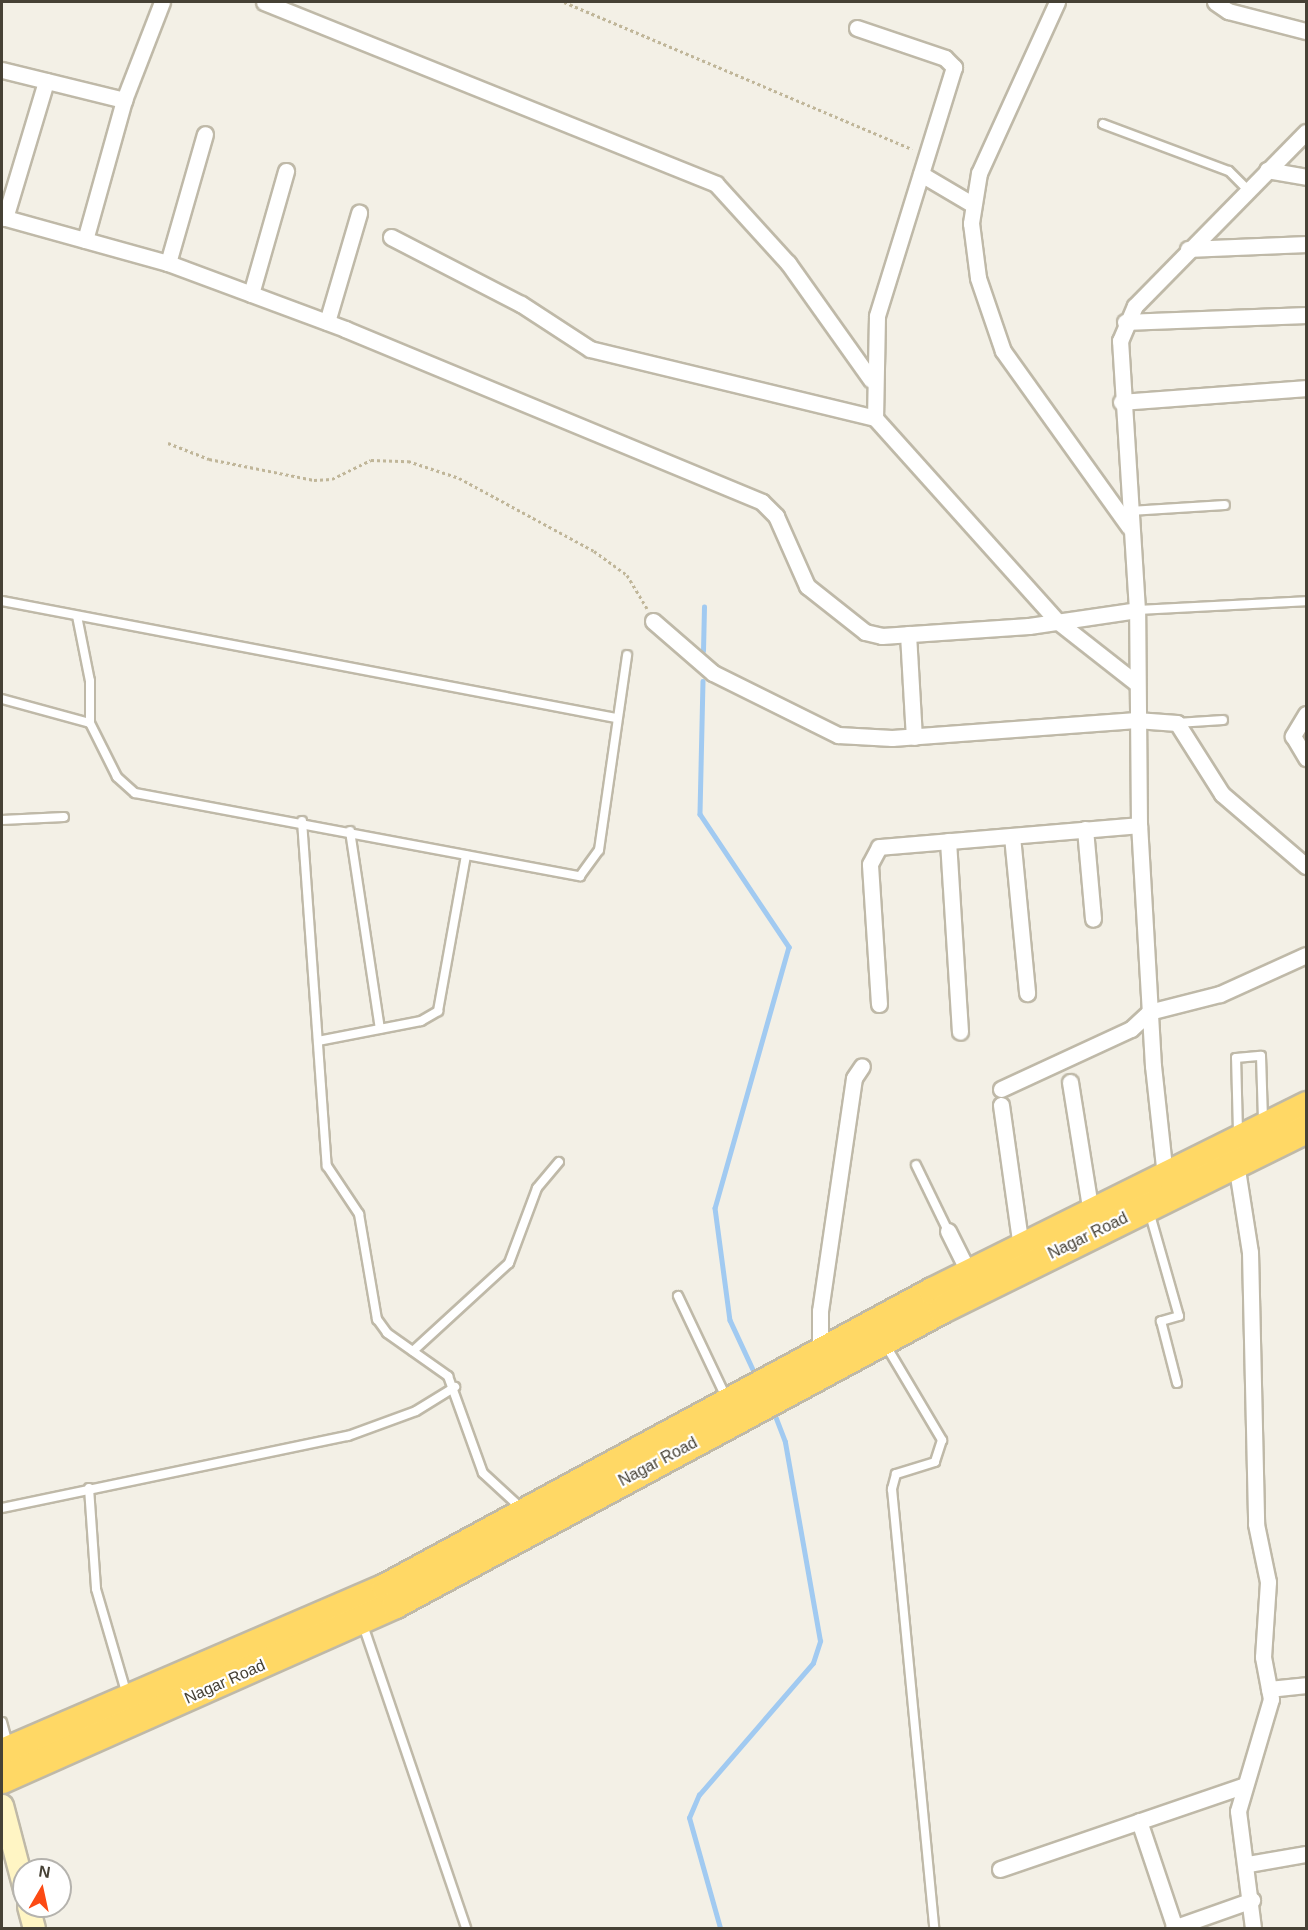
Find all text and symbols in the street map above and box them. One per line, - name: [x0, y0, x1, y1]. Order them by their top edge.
- street label: Nagar Road: [1045, 1208, 1131, 1264]
- street label: Nagar Road: [615, 1433, 701, 1491]
- street label: Nagar Road: [182, 1656, 268, 1708]
- north arrow: [12, 1858, 72, 1918]
- text: N: [38, 1862, 52, 1881]

